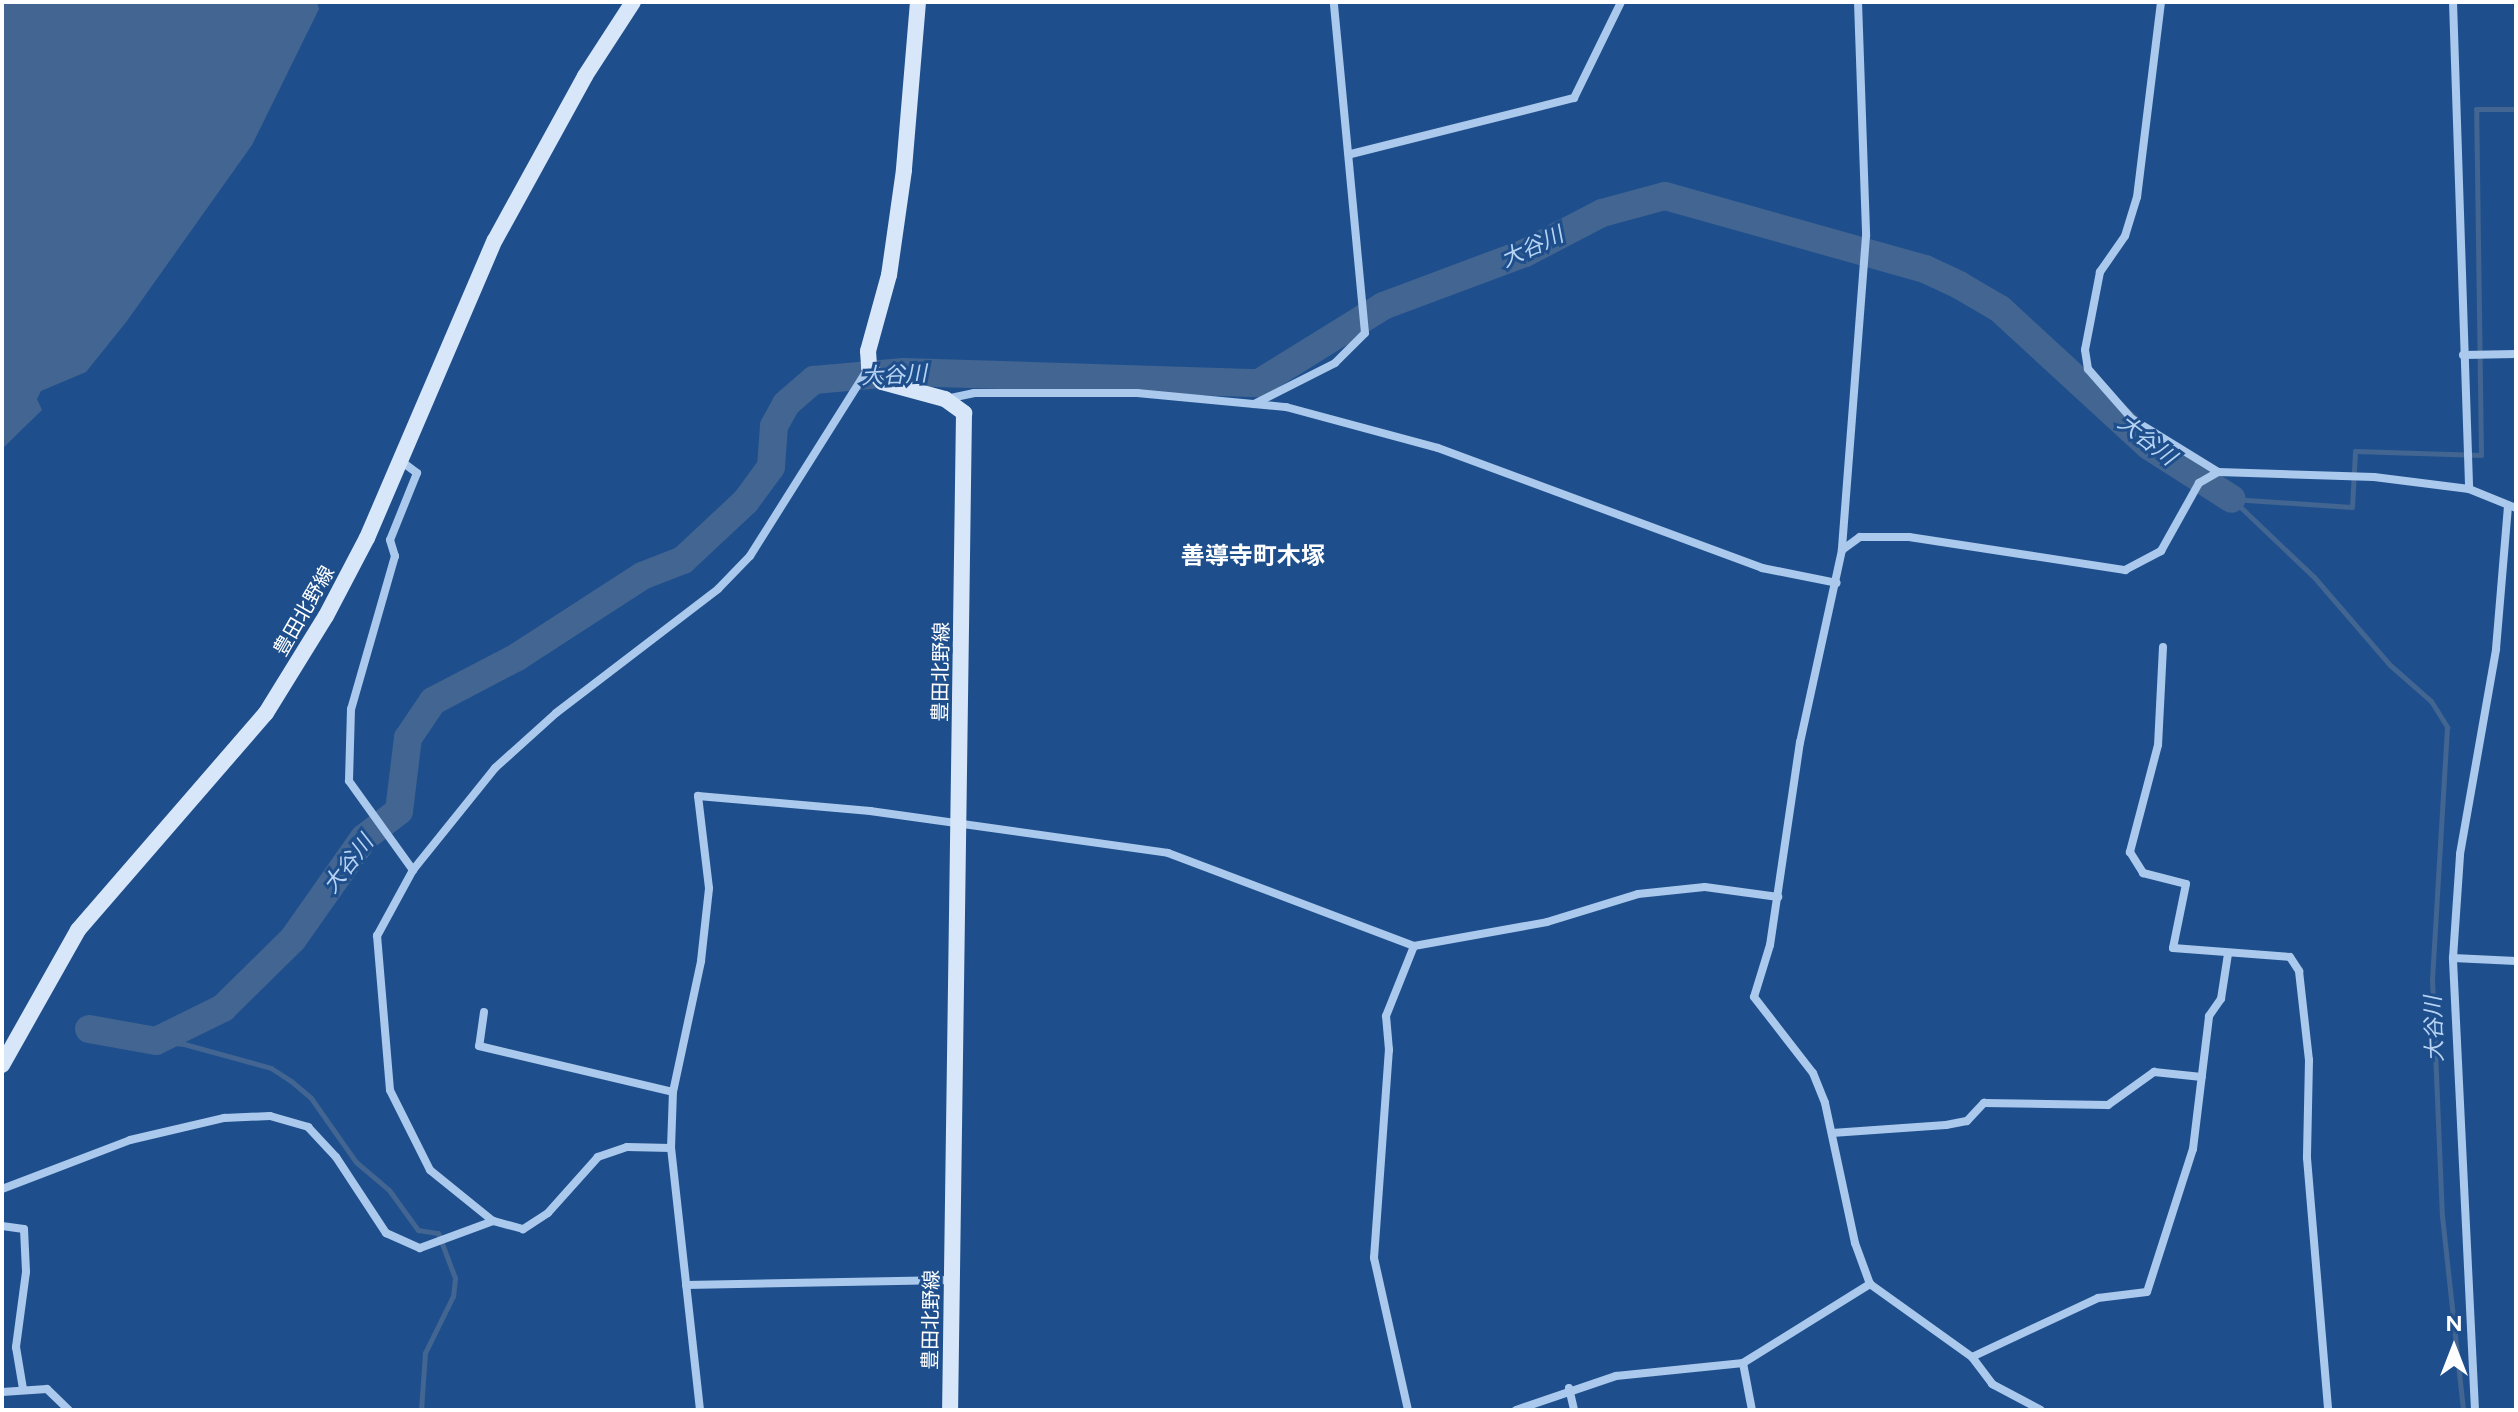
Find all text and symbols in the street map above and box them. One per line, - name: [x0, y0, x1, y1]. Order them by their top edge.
- water label: 大谷川: [1497, 221, 1567, 273]
- water label: 大谷川: [860, 360, 928, 390]
- water label: 大谷川: [2113, 409, 2181, 471]
- district label: 善導寺町木塚: [1181, 542, 1325, 570]
- street label: 豊田北野線: [269, 562, 339, 660]
- street label: 豊田北野線: [928, 622, 954, 722]
- water label: 大谷川: [317, 830, 379, 898]
- water label: 大谷川: [2420, 996, 2448, 1062]
- street label: 豊田北野線: [918, 1270, 944, 1370]
- north arrow: [2414, 1308, 2494, 1388]
- text: N: [2445, 1310, 2463, 1337]

